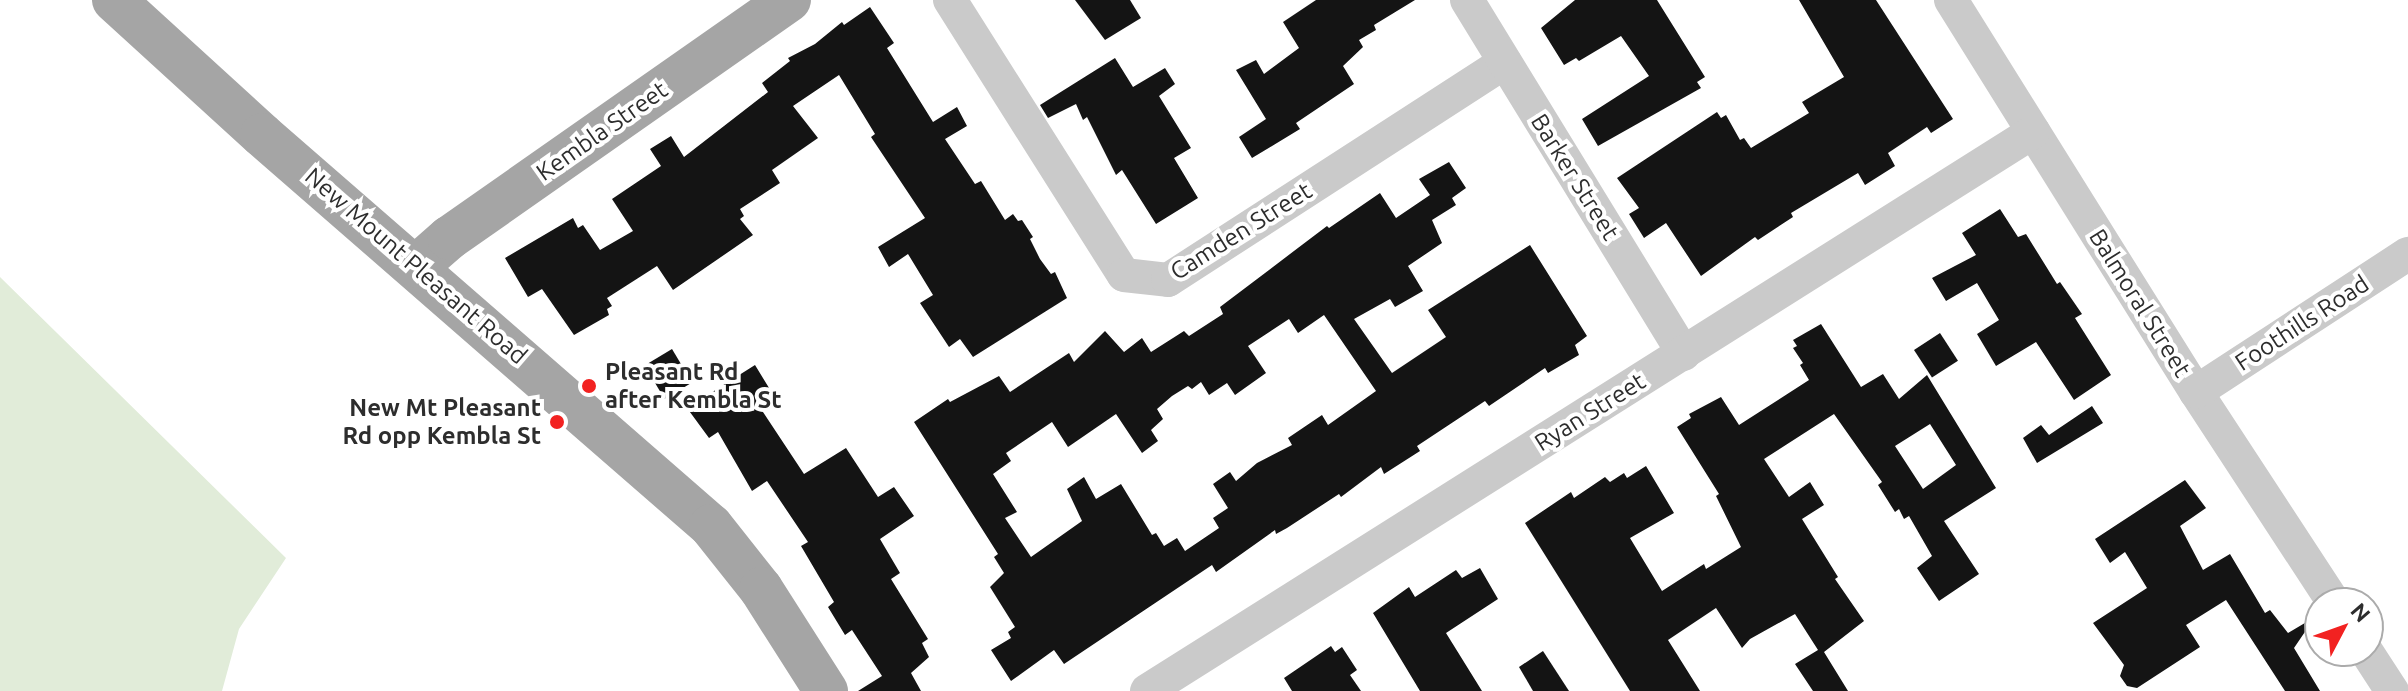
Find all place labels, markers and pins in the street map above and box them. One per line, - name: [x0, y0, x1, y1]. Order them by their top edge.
- place label: Pleasant Rd after Kembla St: [605, 358, 782, 414]
- marker: Pleasant Rd after Kembla St: [580, 377, 598, 395]
- place label: New Mt Pleasant Rd opp Kembla St: [342, 394, 541, 450]
- marker: New Mt Pleasant Rd opp Kembla St: [548, 413, 566, 431]

